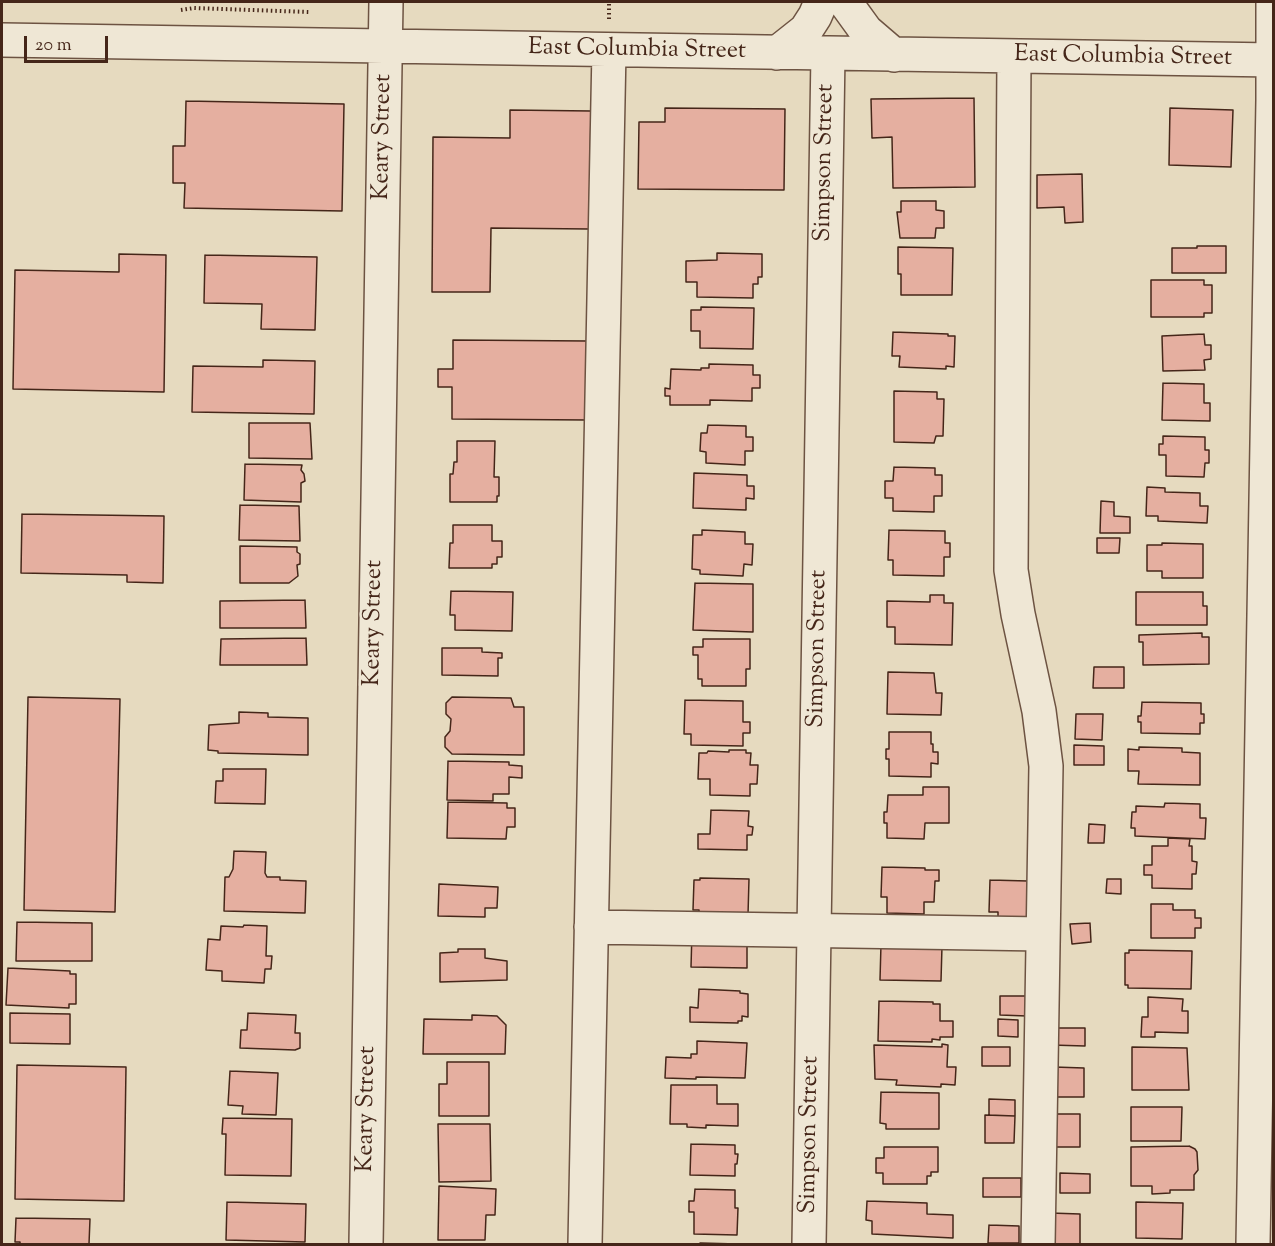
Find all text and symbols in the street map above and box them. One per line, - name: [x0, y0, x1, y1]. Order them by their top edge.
- scale bar: [27, 24, 111, 62]
- text: 20 m: [35, 33, 72, 59]
- street label: East Columbia Street: [528, 35, 746, 67]
- street label: East Columbia Street: [1014, 42, 1232, 74]
- street label: Keary Street: [369, 74, 399, 200]
- street label: Simpson Street: [810, 84, 842, 242]
- street label: Keary Street: [360, 560, 390, 686]
- street label: Simpson Street: [803, 570, 835, 728]
- street label: Keary Street: [353, 1046, 383, 1172]
- street label: Simpson Street: [795, 1056, 827, 1214]

